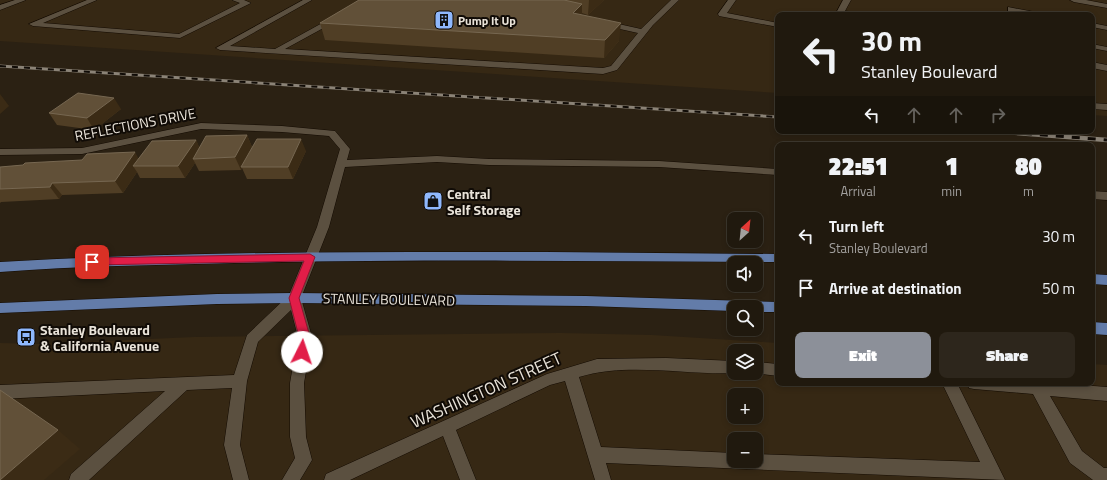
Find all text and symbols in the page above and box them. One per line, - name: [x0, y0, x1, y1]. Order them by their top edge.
- building icon: Pump It Up: [433, 9, 455, 31]
- place label: Pump It Up: [458, 11, 516, 30]
- text: 30 m: [861, 19, 922, 62]
- icon: left: [795, 28, 847, 80]
- text: Stanley Boulevard: [861, 58, 998, 85]
- street label: REFLECTIONS DRIVE: [73, 102, 198, 146]
- icon: left: [861, 104, 883, 126]
- icon: ahead: [903, 104, 925, 126]
- icon: ahead: [945, 104, 967, 126]
- icon: right: [987, 104, 1009, 126]
- text: 22:51: [828, 148, 888, 184]
- text: 1: [945, 148, 958, 184]
- text: 80: [1015, 148, 1042, 184]
- text: Arrival: [841, 181, 876, 201]
- text: min: [941, 181, 962, 201]
- text: m: [1023, 181, 1034, 201]
- place label: Central Self Storage: [447, 183, 521, 220]
- shop icon: Central Self Storage: [422, 190, 444, 212]
- north arrow: [727, 212, 763, 248]
- map controls: [727, 212, 763, 468]
- text: Turn left: [829, 215, 884, 238]
- icon: left: [795, 225, 817, 247]
- text: 30 m: [1042, 225, 1075, 248]
- text: Stanley Boulevard: [829, 238, 928, 258]
- pin: [75, 245, 109, 279]
- icon: arrive: [81, 251, 103, 273]
- button: sound: [727, 256, 763, 292]
- icon: arrive: [795, 277, 817, 299]
- text: Arrive at destination: [829, 277, 962, 300]
- text: 50 m: [1042, 277, 1075, 300]
- street label: STANLEY BOULEVARD: [323, 287, 455, 311]
- button: search: [727, 300, 763, 336]
- place label: Stanley Boulevard & California Avenue: [40, 319, 159, 356]
- bus stop icon: Stanley Boulevard & California Avenue: [15, 326, 37, 348]
- position arrow: [281, 331, 323, 373]
- button: Exit: [795, 332, 931, 378]
- button: Share: [939, 332, 1075, 378]
- button: layers: [727, 344, 763, 380]
- street label: WASHINGTON STREET: [406, 345, 566, 435]
- button: +: [727, 388, 763, 424]
- button: −: [727, 432, 763, 468]

